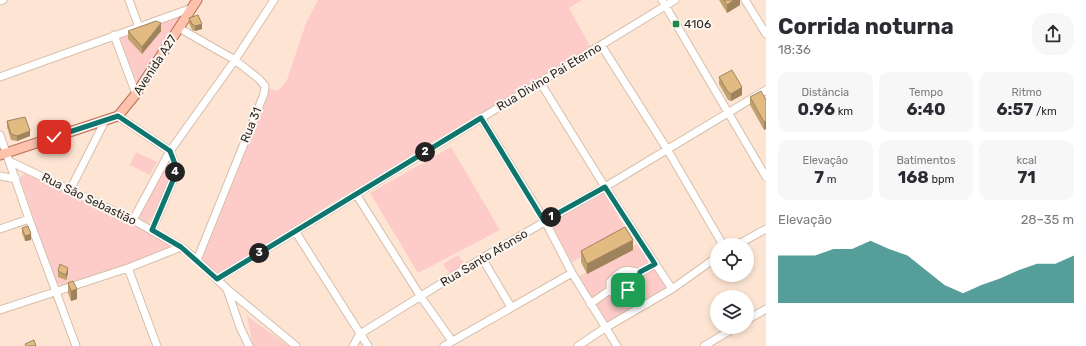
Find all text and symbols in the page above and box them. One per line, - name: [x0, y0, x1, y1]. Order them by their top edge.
- text: Corrida noturna: [778, 13, 954, 40]
- button: share: [1032, 13, 1074, 55]
- place label: 4106: [684, 17, 711, 31]
- marker: 4106: [671, 19, 681, 29]
- street label: Avenida A27: [130, 32, 180, 98]
- street label: Rua Divino Pai Eterno: [494, 40, 604, 114]
- text: 18:36: [778, 42, 811, 57]
- text: Distância: [801, 86, 849, 99]
- text: Tempo: [909, 86, 943, 99]
- text: Ritmo: [1012, 86, 1042, 99]
- text: 0.96: [798, 99, 835, 119]
- text: 6:40: [906, 99, 946, 119]
- text: 6:57: [997, 99, 1033, 119]
- street label: Rua 31: [238, 105, 264, 145]
- text: km: [835, 105, 853, 118]
- text: /km: [1033, 105, 1057, 118]
- pin: [37, 120, 71, 154]
- icon: check: [43, 126, 65, 148]
- pin: 2: [415, 142, 435, 162]
- text: 2: [421, 145, 429, 158]
- text: Elevação: [802, 154, 848, 167]
- text: Batimentos: [896, 154, 956, 167]
- text: kcal: [1017, 154, 1037, 167]
- pin: 4: [165, 162, 185, 182]
- text: 4: [171, 165, 179, 178]
- text: 7: [814, 167, 824, 187]
- text: 168: [898, 167, 929, 187]
- text: 71: [1018, 167, 1036, 187]
- street label: Rua São Sebastião: [39, 170, 139, 228]
- text: m: [824, 173, 836, 186]
- text: bpm: [929, 173, 954, 186]
- pin: 1: [541, 207, 561, 227]
- text: 1: [548, 210, 554, 223]
- text: Elevação: [778, 212, 832, 227]
- text: 28–35 m: [1021, 212, 1074, 227]
- street label: Rua Santo Afonso: [438, 226, 530, 290]
- map controls: [710, 238, 754, 334]
- button: locate: [710, 238, 754, 282]
- pin: 3: [249, 243, 269, 263]
- text: 3: [255, 246, 263, 259]
- pin: [611, 273, 645, 307]
- icon: arrive: [617, 279, 639, 301]
- button: layers: [710, 290, 754, 334]

